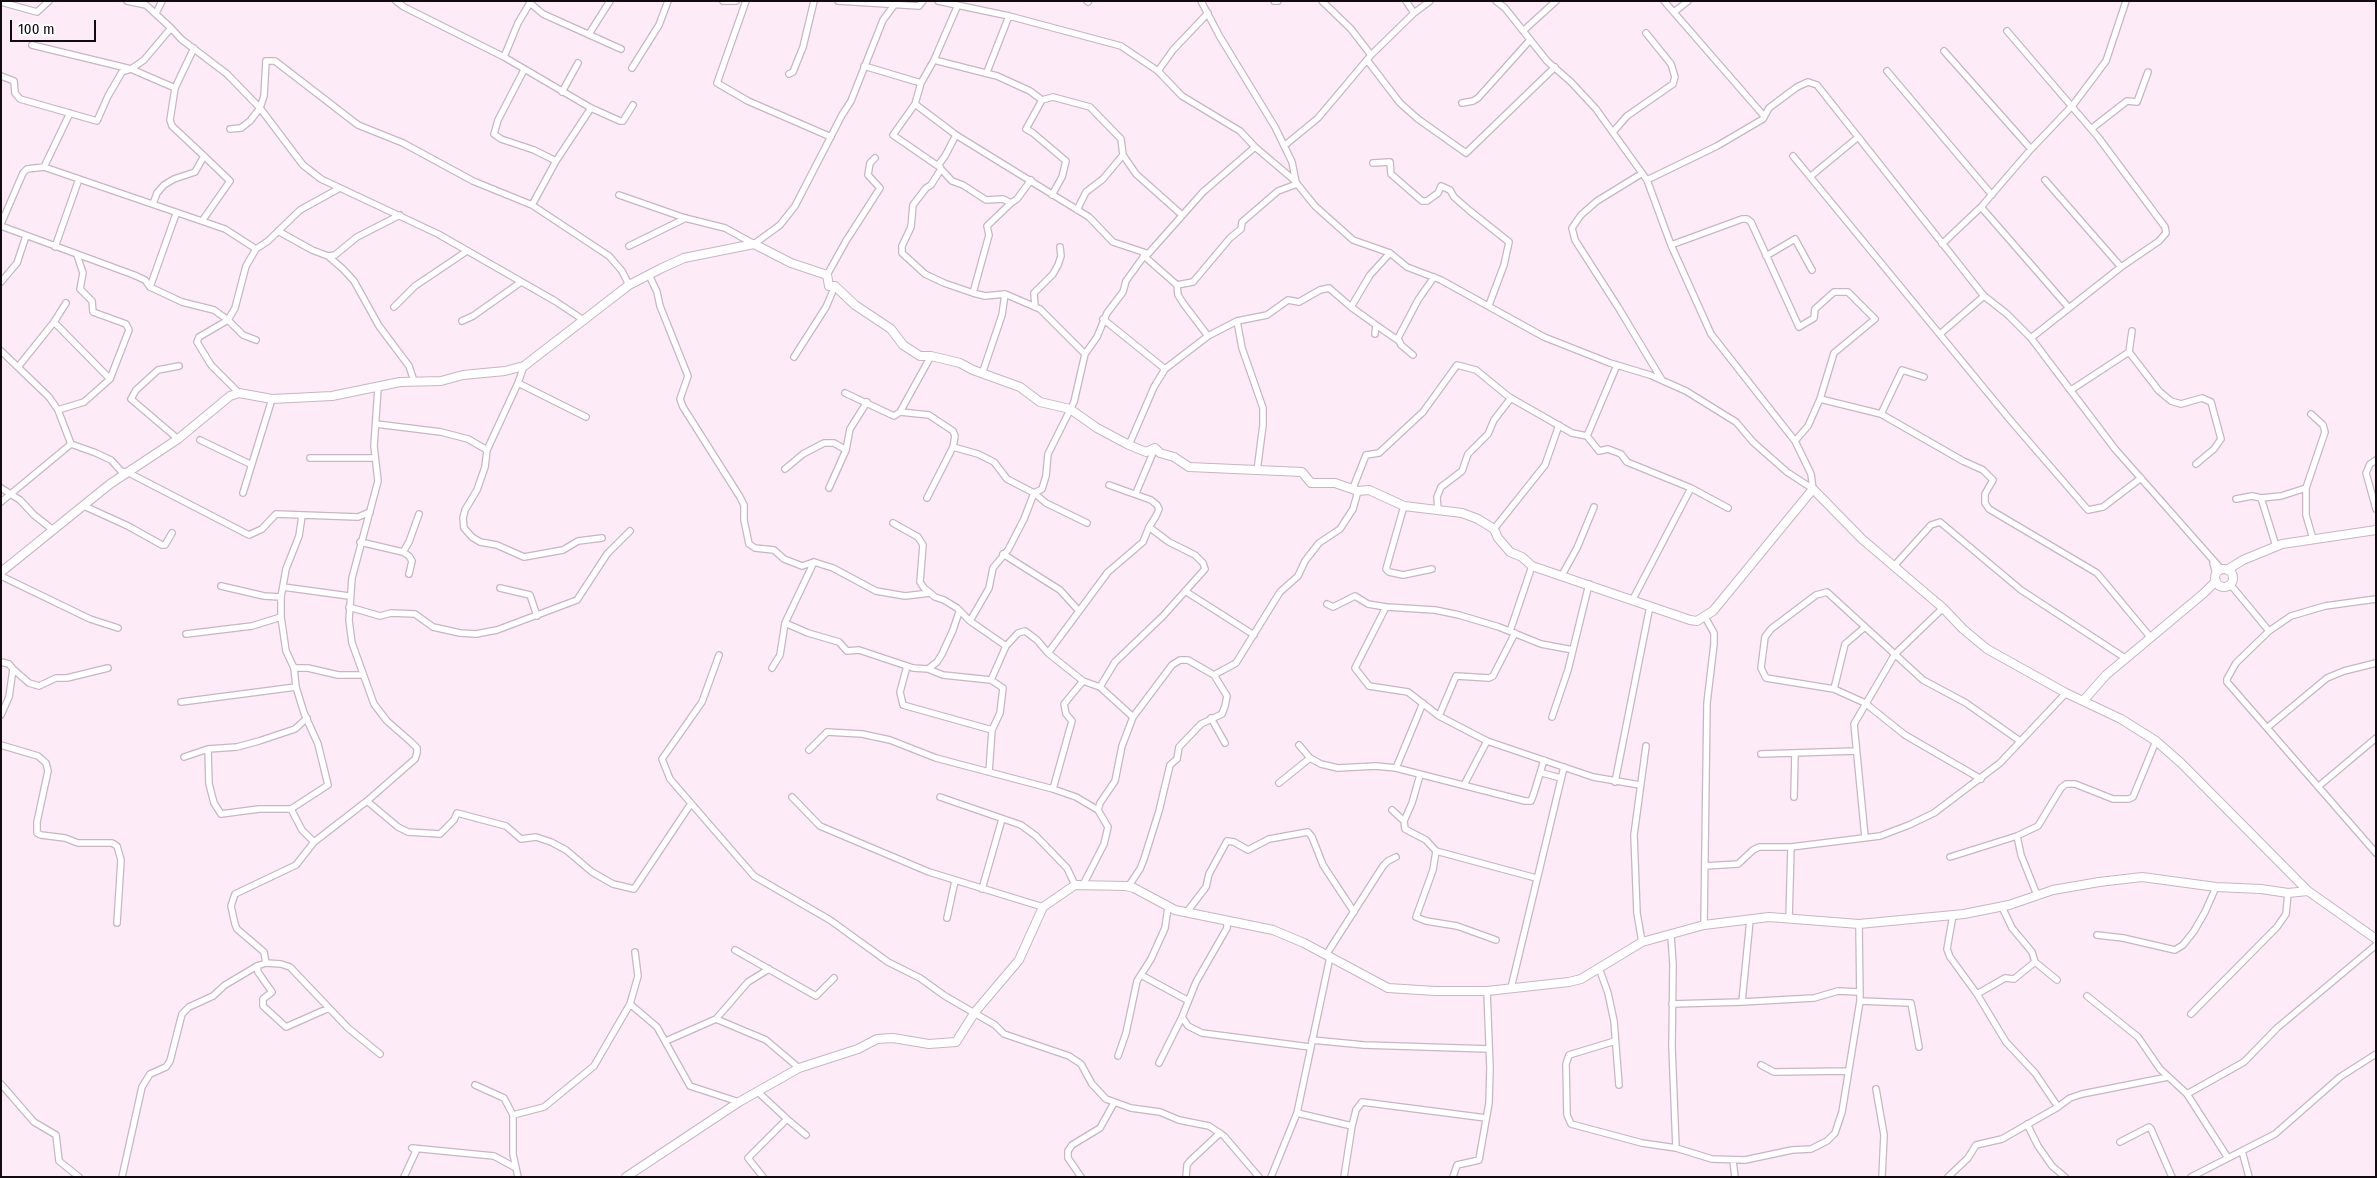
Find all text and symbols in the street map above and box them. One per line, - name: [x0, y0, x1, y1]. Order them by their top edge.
- scale bar: [12, 10, 99, 42]
- text: 100 m: [18, 20, 55, 38]

